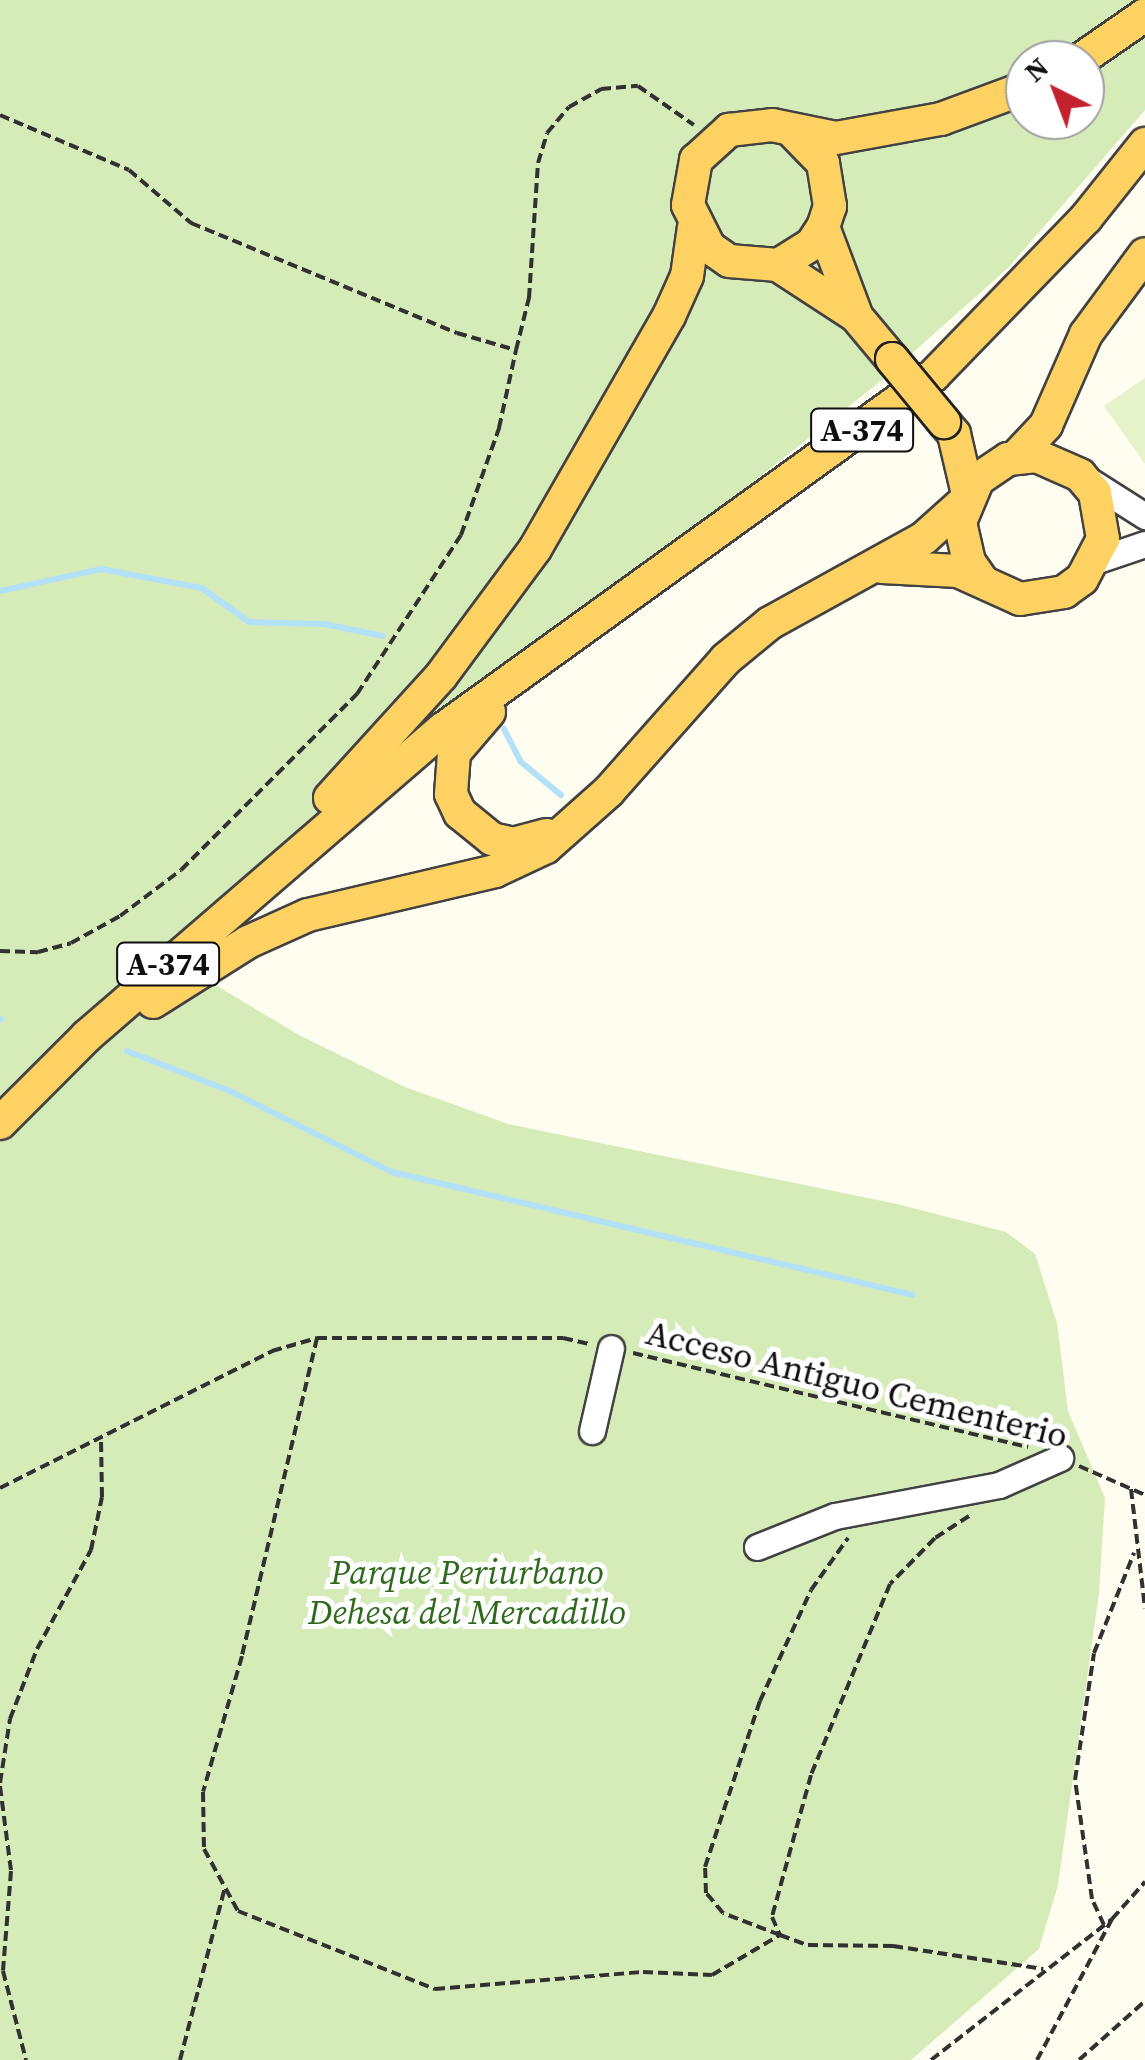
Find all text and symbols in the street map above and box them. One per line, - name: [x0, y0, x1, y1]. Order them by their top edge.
- north arrow: [1005, 40, 1105, 140]
- text: N: [1016, 48, 1057, 90]
- road number: A-374: [810, 403, 914, 457]
- road number: A-374: [116, 937, 220, 991]
- street label: Acceso Antiguo Cementerio: [642, 1311, 1072, 1457]
- park label: Parque Periurbano Dehesa del Mercadillo: [308, 1551, 626, 1633]

